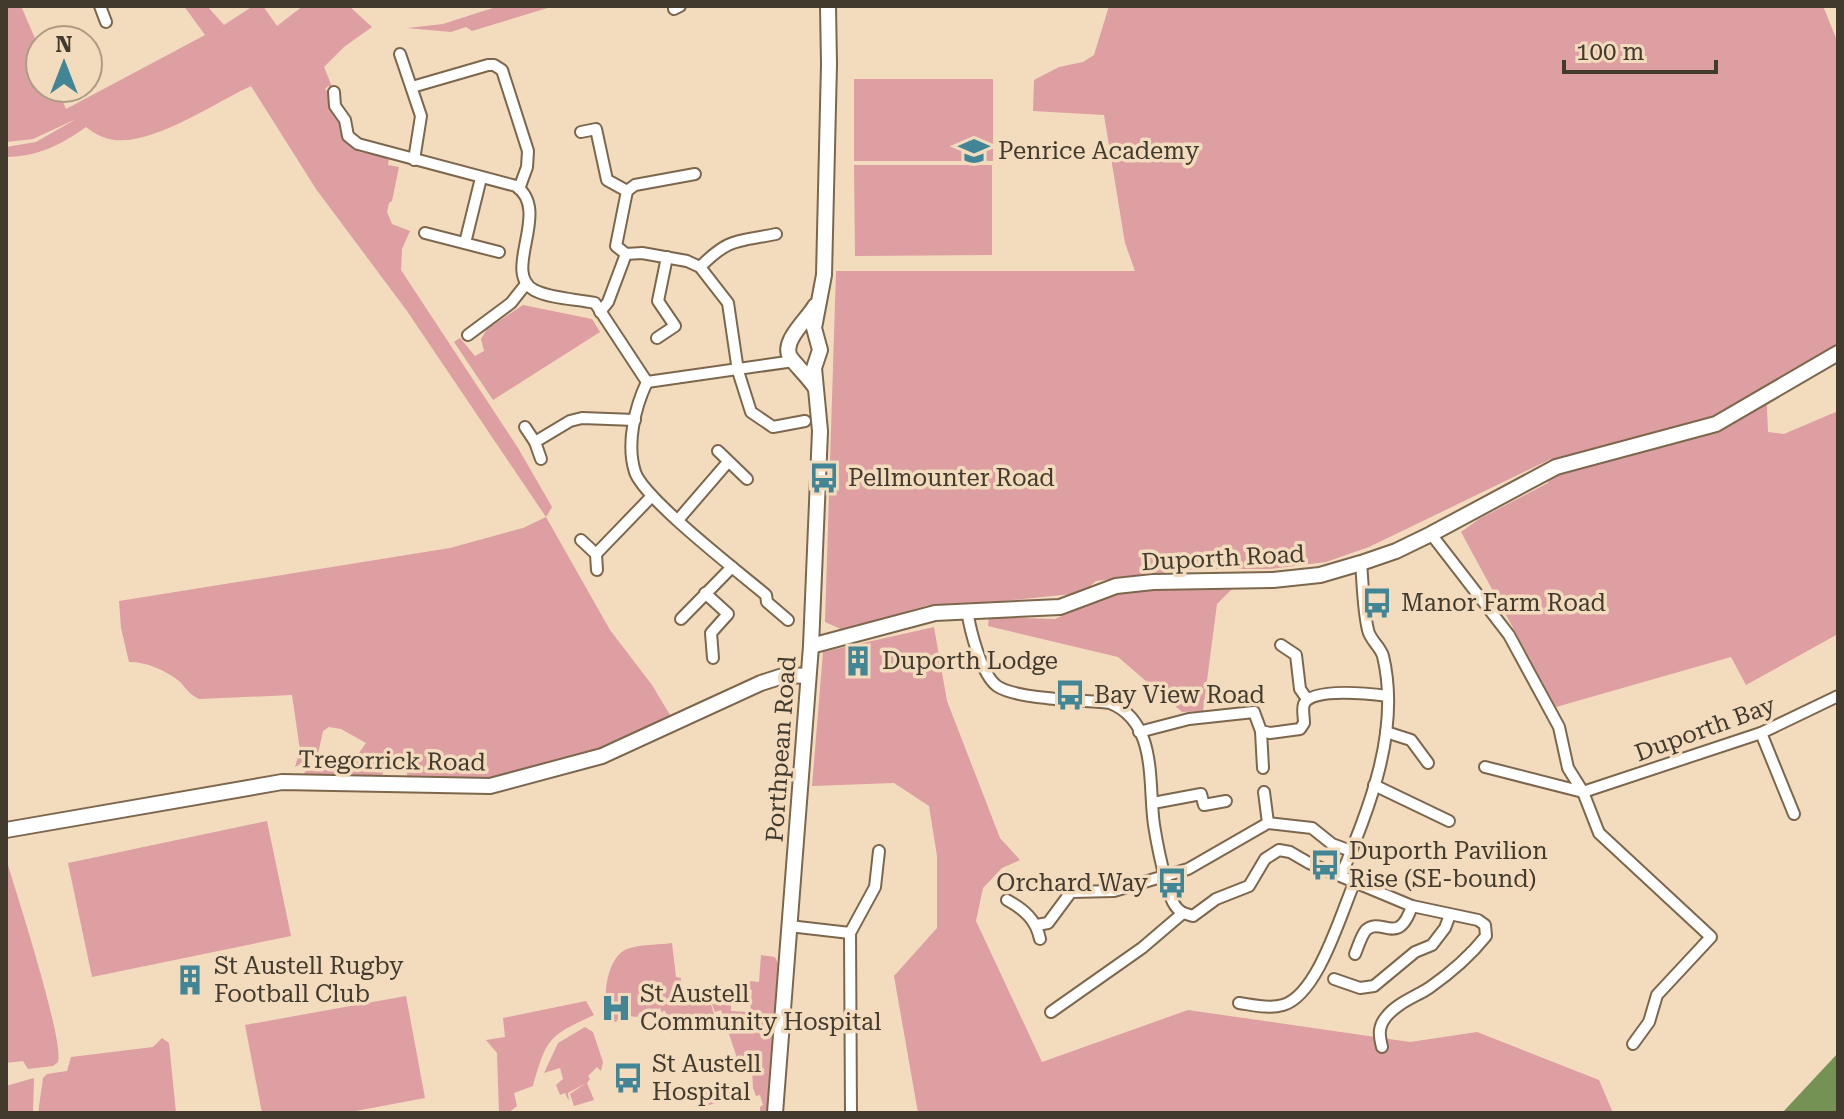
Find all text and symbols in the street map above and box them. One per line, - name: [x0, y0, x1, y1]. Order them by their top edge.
- north arrow: [24, 24, 104, 104]
- scale bar: [1564, 24, 1716, 74]
- text: N: [56, 32, 73, 57]
- text: 100 m: [1576, 38, 1644, 66]
- school or university icon: Penrice Academy: [957, 134, 991, 168]
- place label: Penrice Academy: [998, 137, 1200, 165]
- bus stop icon: Pellmounter Road: [807, 461, 841, 495]
- place label: Pellmounter Road: [848, 464, 1055, 492]
- street label: Duporth Road: [1141, 540, 1305, 576]
- bus stop icon: Manor Farm Road: [1360, 586, 1394, 620]
- place label: Manor Farm Road: [1401, 589, 1606, 617]
- building icon: Duporth Lodge: [841, 644, 875, 678]
- place label: Duporth Lodge: [882, 647, 1058, 675]
- street label: Porthpean Road: [761, 655, 801, 843]
- bus stop icon: Bay View Road: [1053, 678, 1087, 712]
- place label: Bay View Road: [1094, 681, 1265, 709]
- street label: Duporth Bay: [1631, 690, 1780, 767]
- street label: Tregorrick Road: [298, 745, 486, 777]
- place label: Duporth Pavilion Rise (SE-bound): [1349, 837, 1548, 893]
- bus stop icon: Duporth Pavilion Rise (SE-bound): [1308, 848, 1342, 882]
- bus stop icon: Orchard Way: [1155, 866, 1189, 900]
- place label: Orchard Way: [996, 869, 1149, 897]
- place label: St Austell Rugby Football Club: [214, 952, 404, 1008]
- building icon: St Austell Rugby Football Club: [173, 963, 207, 997]
- place label: St Austell Community Hospital: [640, 980, 882, 1036]
- hospital icon: St Austell Community Hospital: [599, 991, 633, 1025]
- place label: St Austell Hospital: [652, 1050, 761, 1106]
- bus stop icon: St Austell Hospital: [611, 1061, 645, 1095]

